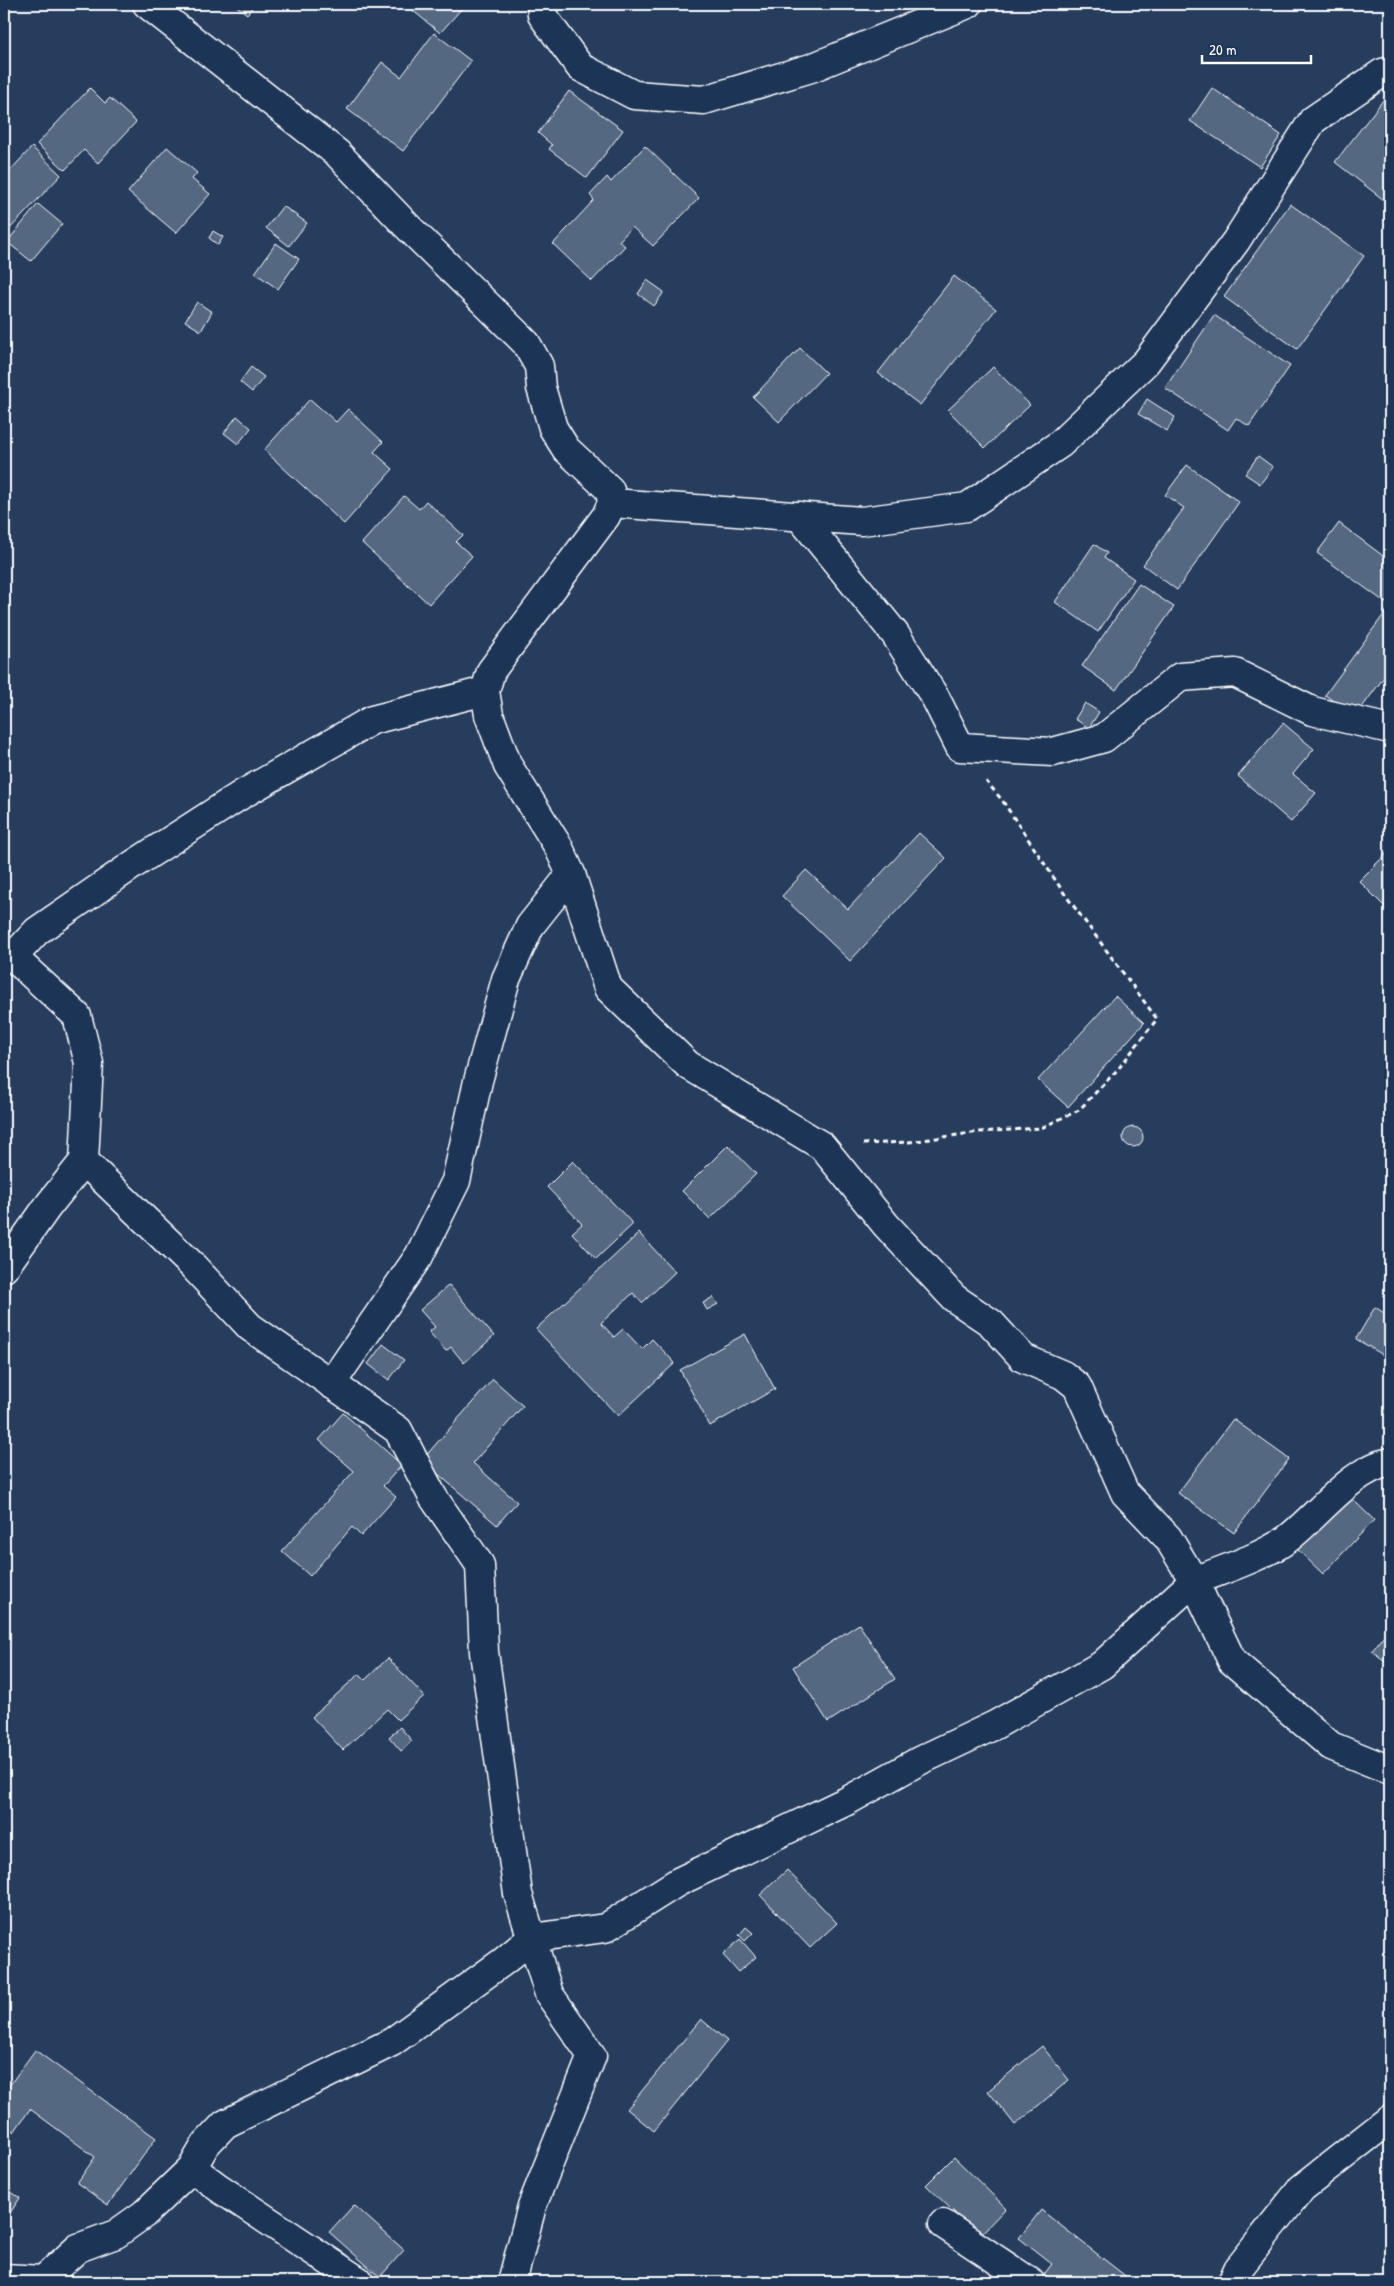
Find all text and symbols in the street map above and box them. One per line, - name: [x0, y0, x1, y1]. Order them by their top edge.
- scale bar: [1202, 32, 1310, 64]
- text: 20 m: [1209, 39, 1236, 60]

